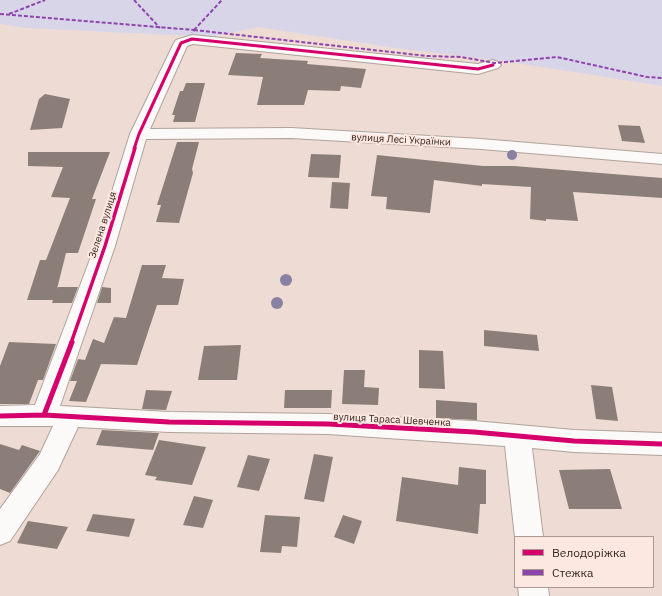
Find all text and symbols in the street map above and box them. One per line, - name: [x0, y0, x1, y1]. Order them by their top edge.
- street label: вулиця Лесі Українки: [351, 131, 451, 149]
- street label: Зелена вулиця: [87, 190, 119, 260]
- street label: вулиця Тараса Шевченка: [333, 411, 451, 429]
- legend: [514, 536, 654, 588]
- text: Велодоріжка: [552, 545, 626, 560]
- text: Стежка: [552, 565, 594, 580]

